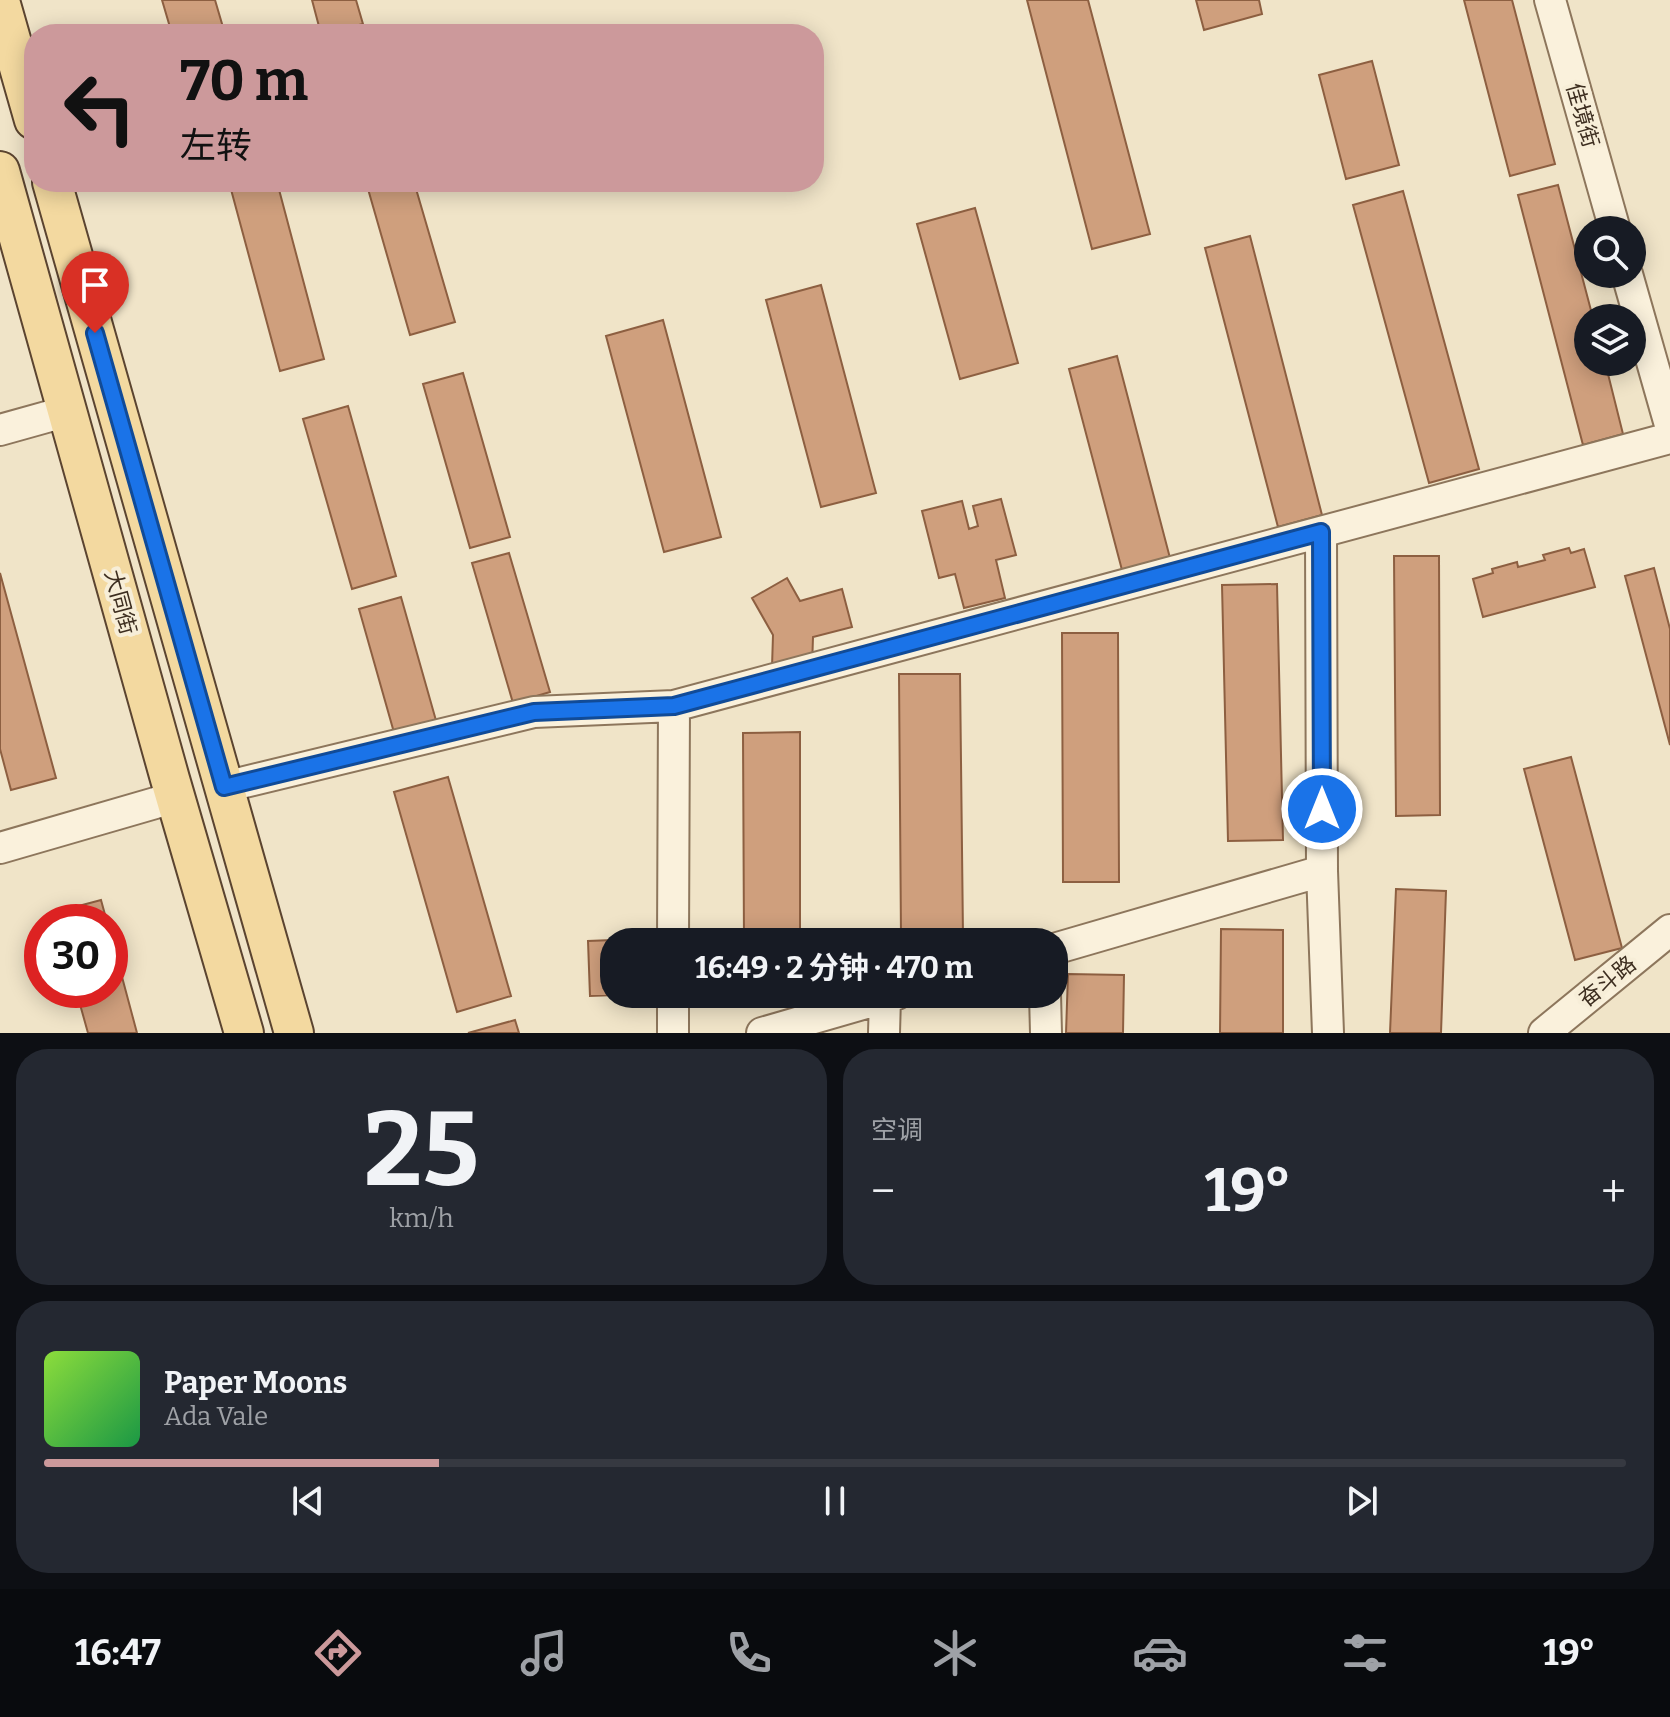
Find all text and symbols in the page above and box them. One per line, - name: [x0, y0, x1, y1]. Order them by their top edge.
- text: 70 m: [180, 48, 308, 115]
- icon: left: [48, 56, 152, 160]
- street label: 佳境街: [1560, 80, 1605, 151]
- text: 左转: [180, 124, 252, 168]
- map controls: [1574, 216, 1646, 376]
- button: search: [1574, 216, 1646, 288]
- pin: [61, 251, 129, 333]
- icon: arrive: [73, 263, 117, 307]
- button: layers: [1574, 304, 1646, 376]
- street label: 大同街: [99, 567, 142, 638]
- position arrow: [1280, 767, 1364, 851]
- speed limit sign: 30: [24, 904, 128, 1008]
- text: 16:49 · 2 分钟 · 470 m: [695, 950, 973, 986]
- street label: 奋斗路: [1573, 950, 1641, 1013]
- text: 25: [364, 1088, 479, 1213]
- text: 空调: [871, 1115, 923, 1146]
- text: 19°: [1204, 1155, 1292, 1227]
- text: −: [871, 1165, 895, 1218]
- text: +: [1601, 1165, 1626, 1218]
- text: km/h: [389, 1203, 454, 1234]
- text: Paper Moons: [164, 1365, 347, 1401]
- text: Ada Vale: [164, 1401, 268, 1432]
- icon: previous: [286, 1479, 330, 1523]
- icon: pause: [813, 1479, 857, 1523]
- icon: next: [1340, 1479, 1384, 1523]
- icon: directions: [310, 1625, 366, 1681]
- icon: music: [516, 1625, 572, 1681]
- icon: phone: [721, 1625, 777, 1681]
- icon: climate: [927, 1625, 983, 1681]
- icon: car: [1132, 1625, 1188, 1681]
- icon: filters: [1337, 1625, 1393, 1681]
- text: 16:47: [75, 1631, 161, 1675]
- text: 19°: [1543, 1631, 1595, 1675]

